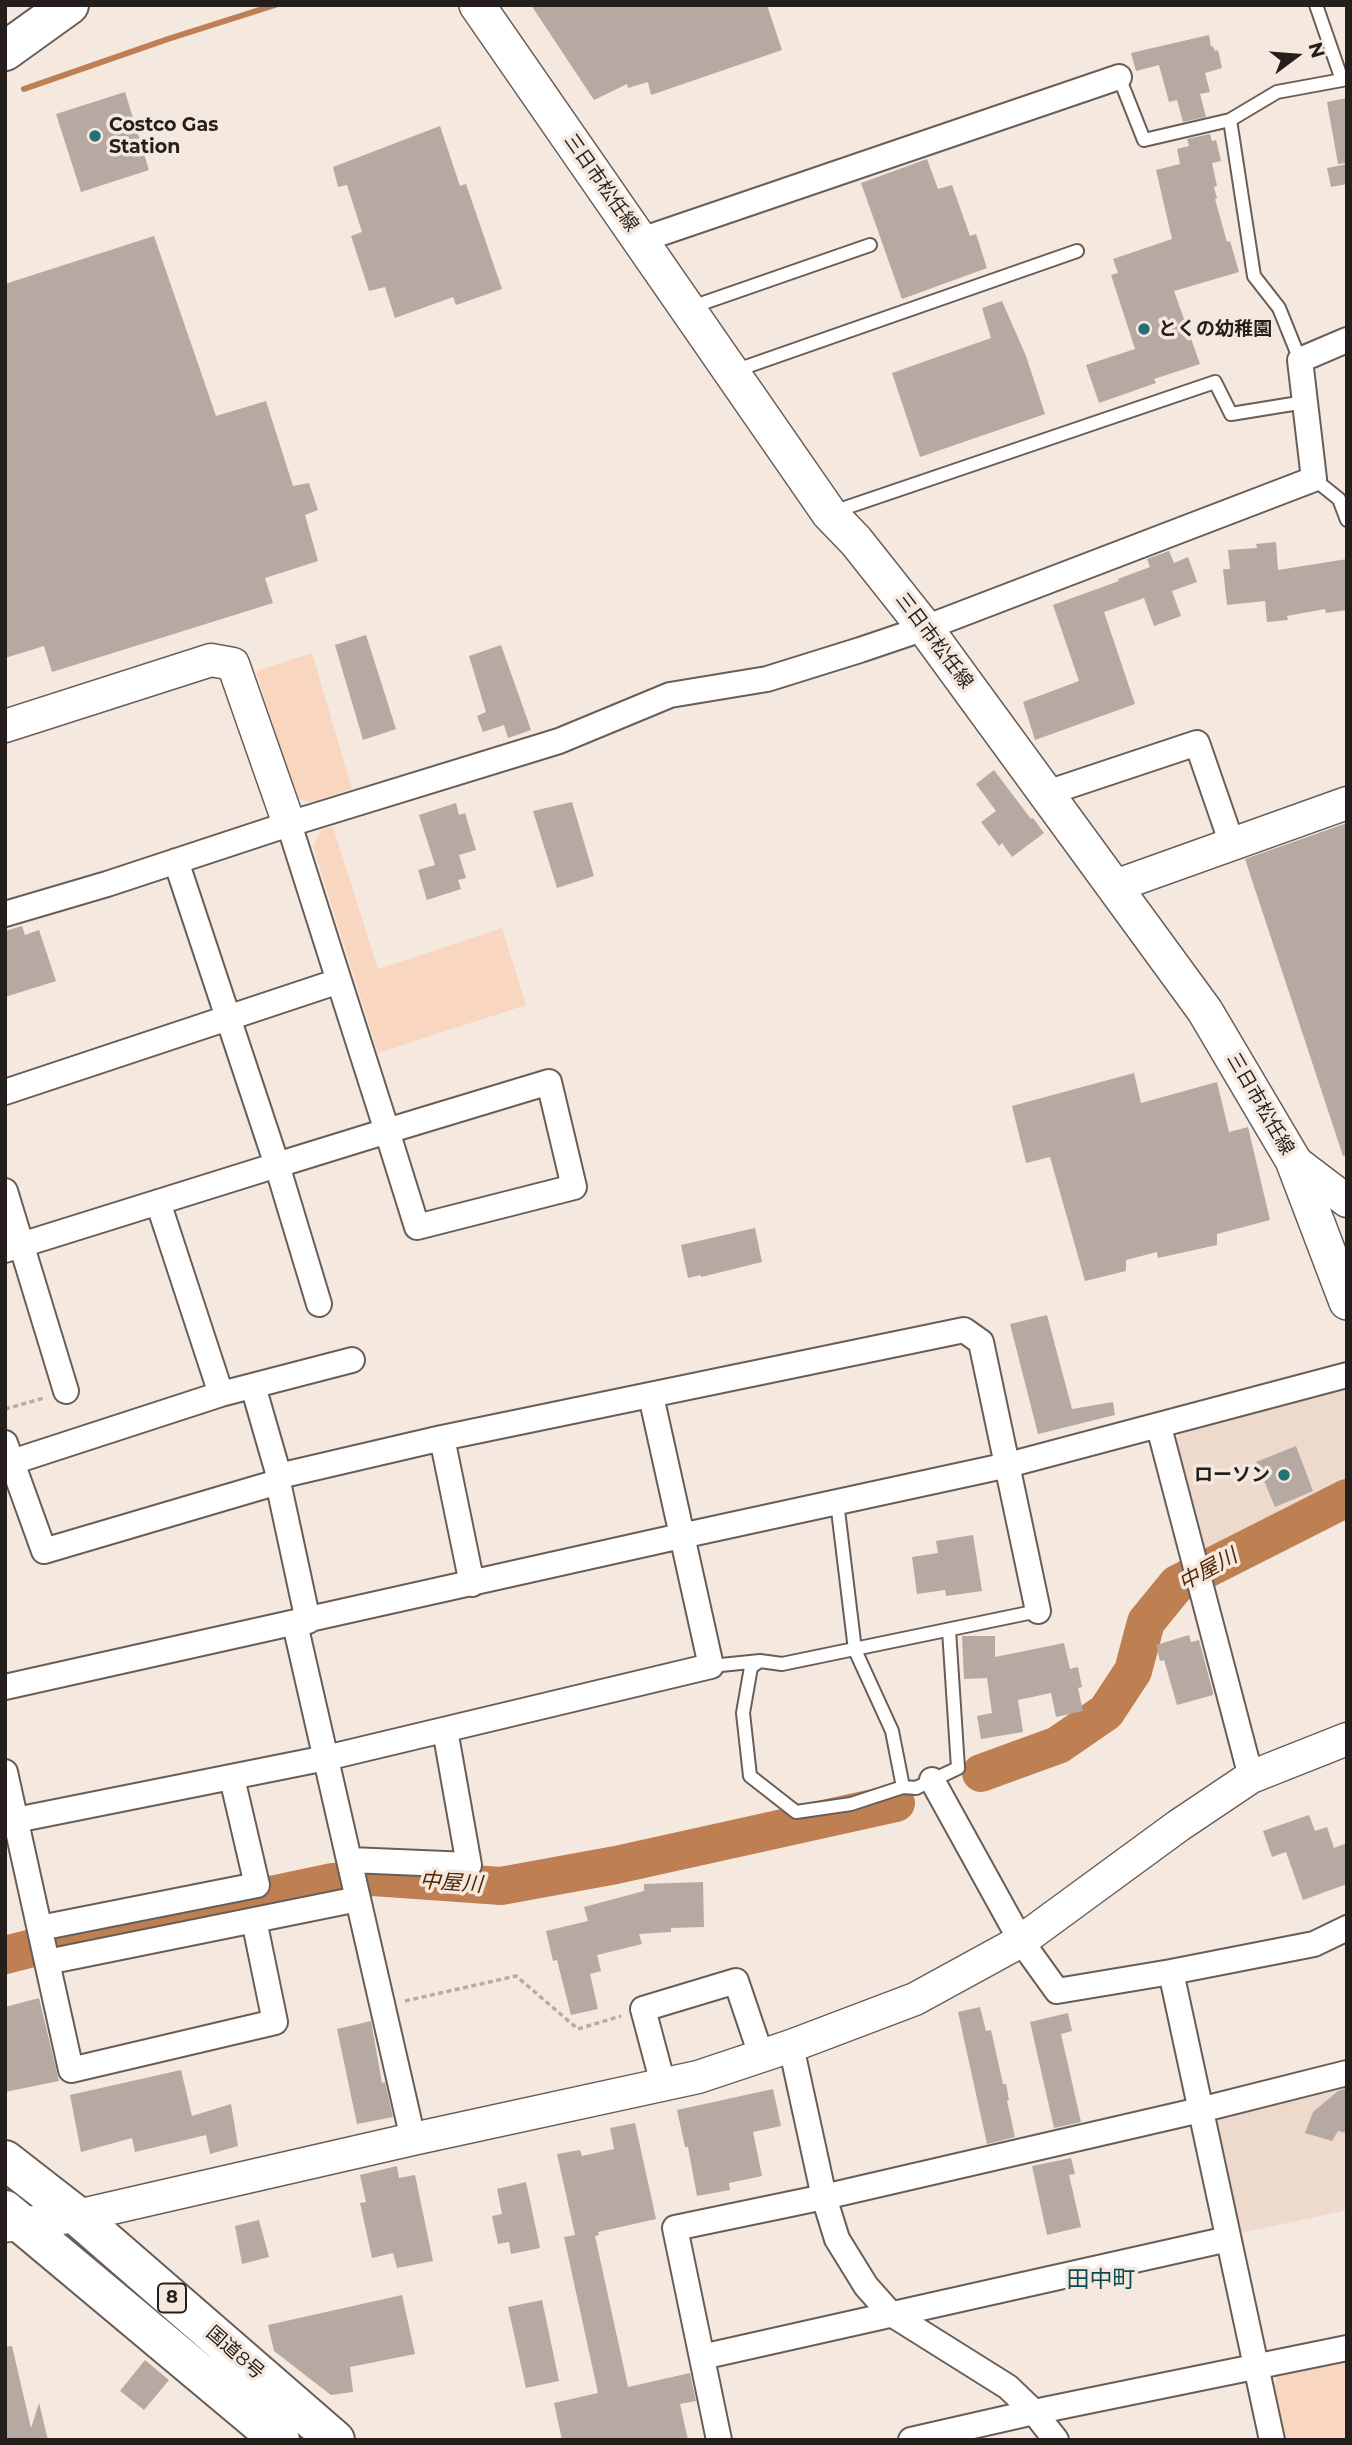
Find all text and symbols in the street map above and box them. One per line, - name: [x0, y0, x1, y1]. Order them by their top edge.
- north arrow: [1261, 21, 1331, 91]
- text: N: [1303, 40, 1330, 61]
- place label: Costco Gas Station: [109, 114, 218, 158]
- marker: Costco Gas Station: [87, 128, 103, 144]
- street label: 三日市松任線: [559, 130, 643, 236]
- place label: とくの幼稚園: [1158, 318, 1272, 340]
- marker: とくの幼稚園: [1136, 321, 1152, 337]
- street label: 三日市松任線: [891, 589, 977, 693]
- street label: 三日市松任線: [1222, 1049, 1298, 1159]
- place label: ローソン: [1194, 1464, 1270, 1486]
- marker: ローソン: [1276, 1467, 1292, 1483]
- water label: 中屋川: [1174, 1544, 1242, 1596]
- water label: 中屋川: [419, 1868, 483, 1898]
- district label: 田中町: [1067, 2266, 1135, 2294]
- road number: 8: [158, 2284, 186, 2312]
- street label: 国道8号: [201, 2322, 269, 2384]

